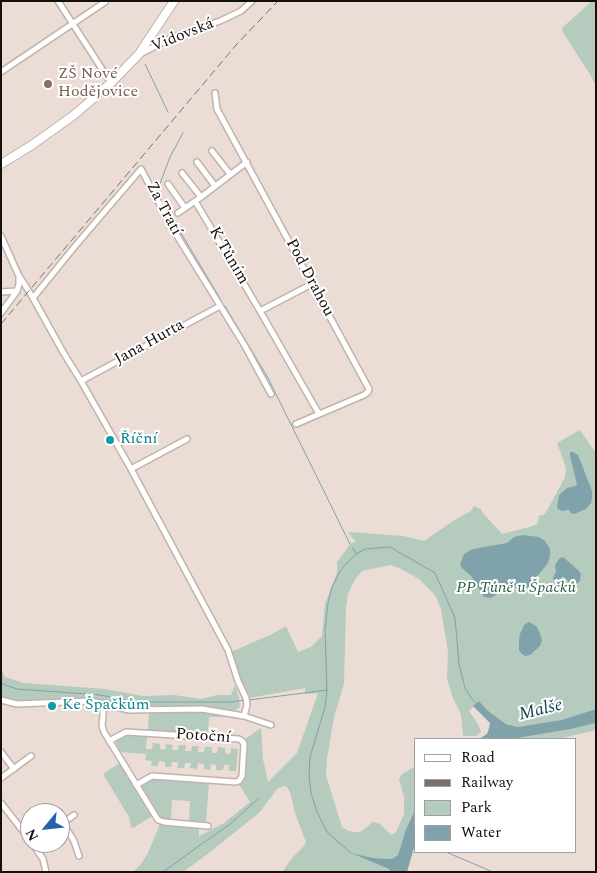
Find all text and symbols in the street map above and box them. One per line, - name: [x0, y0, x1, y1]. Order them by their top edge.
- street label: Vidovská: [149, 15, 217, 57]
- place label: ZŠ Nové Hodějovice: [58, 65, 138, 103]
- marker: ZŠ Nové Hodějovice: [42, 78, 54, 90]
- street label: Za Tratí: [141, 179, 185, 239]
- street label: K Tůním: [204, 224, 252, 288]
- street label: Pod Drahou: [281, 236, 337, 320]
- street label: Jana Hurta: [112, 316, 188, 370]
- place label: Říční: [120, 430, 157, 450]
- marker: Říční: [104, 434, 116, 446]
- park label: PP Tůně u Špačků: [456, 579, 576, 599]
- water label: Malše: [517, 695, 565, 727]
- place label: Ke Špačkům: [62, 696, 150, 716]
- marker: Ke Špačkům: [46, 700, 58, 712]
- street label: Potoční: [175, 726, 231, 748]
- legend: [414, 738, 577, 853]
- text: Road: [461, 746, 495, 769]
- text: Railway: [461, 771, 513, 794]
- text: Park: [461, 796, 492, 819]
- north arrow: [20, 803, 70, 853]
- text: Water: [461, 821, 501, 844]
- text: N: [20, 825, 44, 845]

